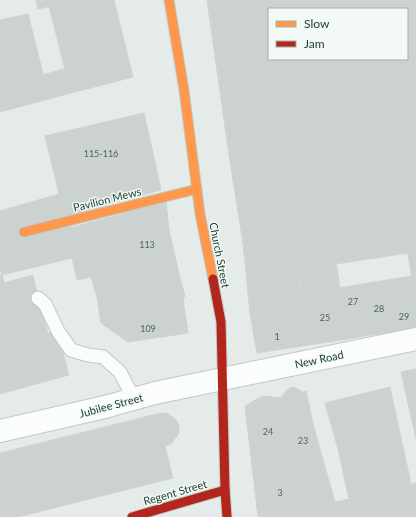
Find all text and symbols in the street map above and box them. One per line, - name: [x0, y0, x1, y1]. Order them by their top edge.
- legend: [268, 8, 408, 60]
- text: Slow: [304, 16, 330, 31]
- text: Jam: [304, 36, 325, 51]
- house number: 115-116: [84, 148, 118, 159]
- street label: Pavilion Mews: [72, 184, 143, 214]
- street label: Church Street: [207, 221, 233, 289]
- house number: 113: [139, 239, 155, 250]
- house number: 27: [348, 296, 358, 307]
- house number: 28: [374, 303, 384, 314]
- house number: 29: [399, 311, 409, 322]
- house number: 25: [320, 312, 330, 323]
- house number: 109: [140, 323, 156, 334]
- house number: 1: [274, 331, 280, 342]
- street label: New Road: [293, 347, 345, 371]
- street label: Jubilee Street: [78, 390, 144, 420]
- house number: 24: [263, 426, 273, 437]
- house number: 23: [298, 435, 308, 446]
- street label: Regent Street: [142, 477, 208, 507]
- house number: 3: [277, 487, 283, 498]

